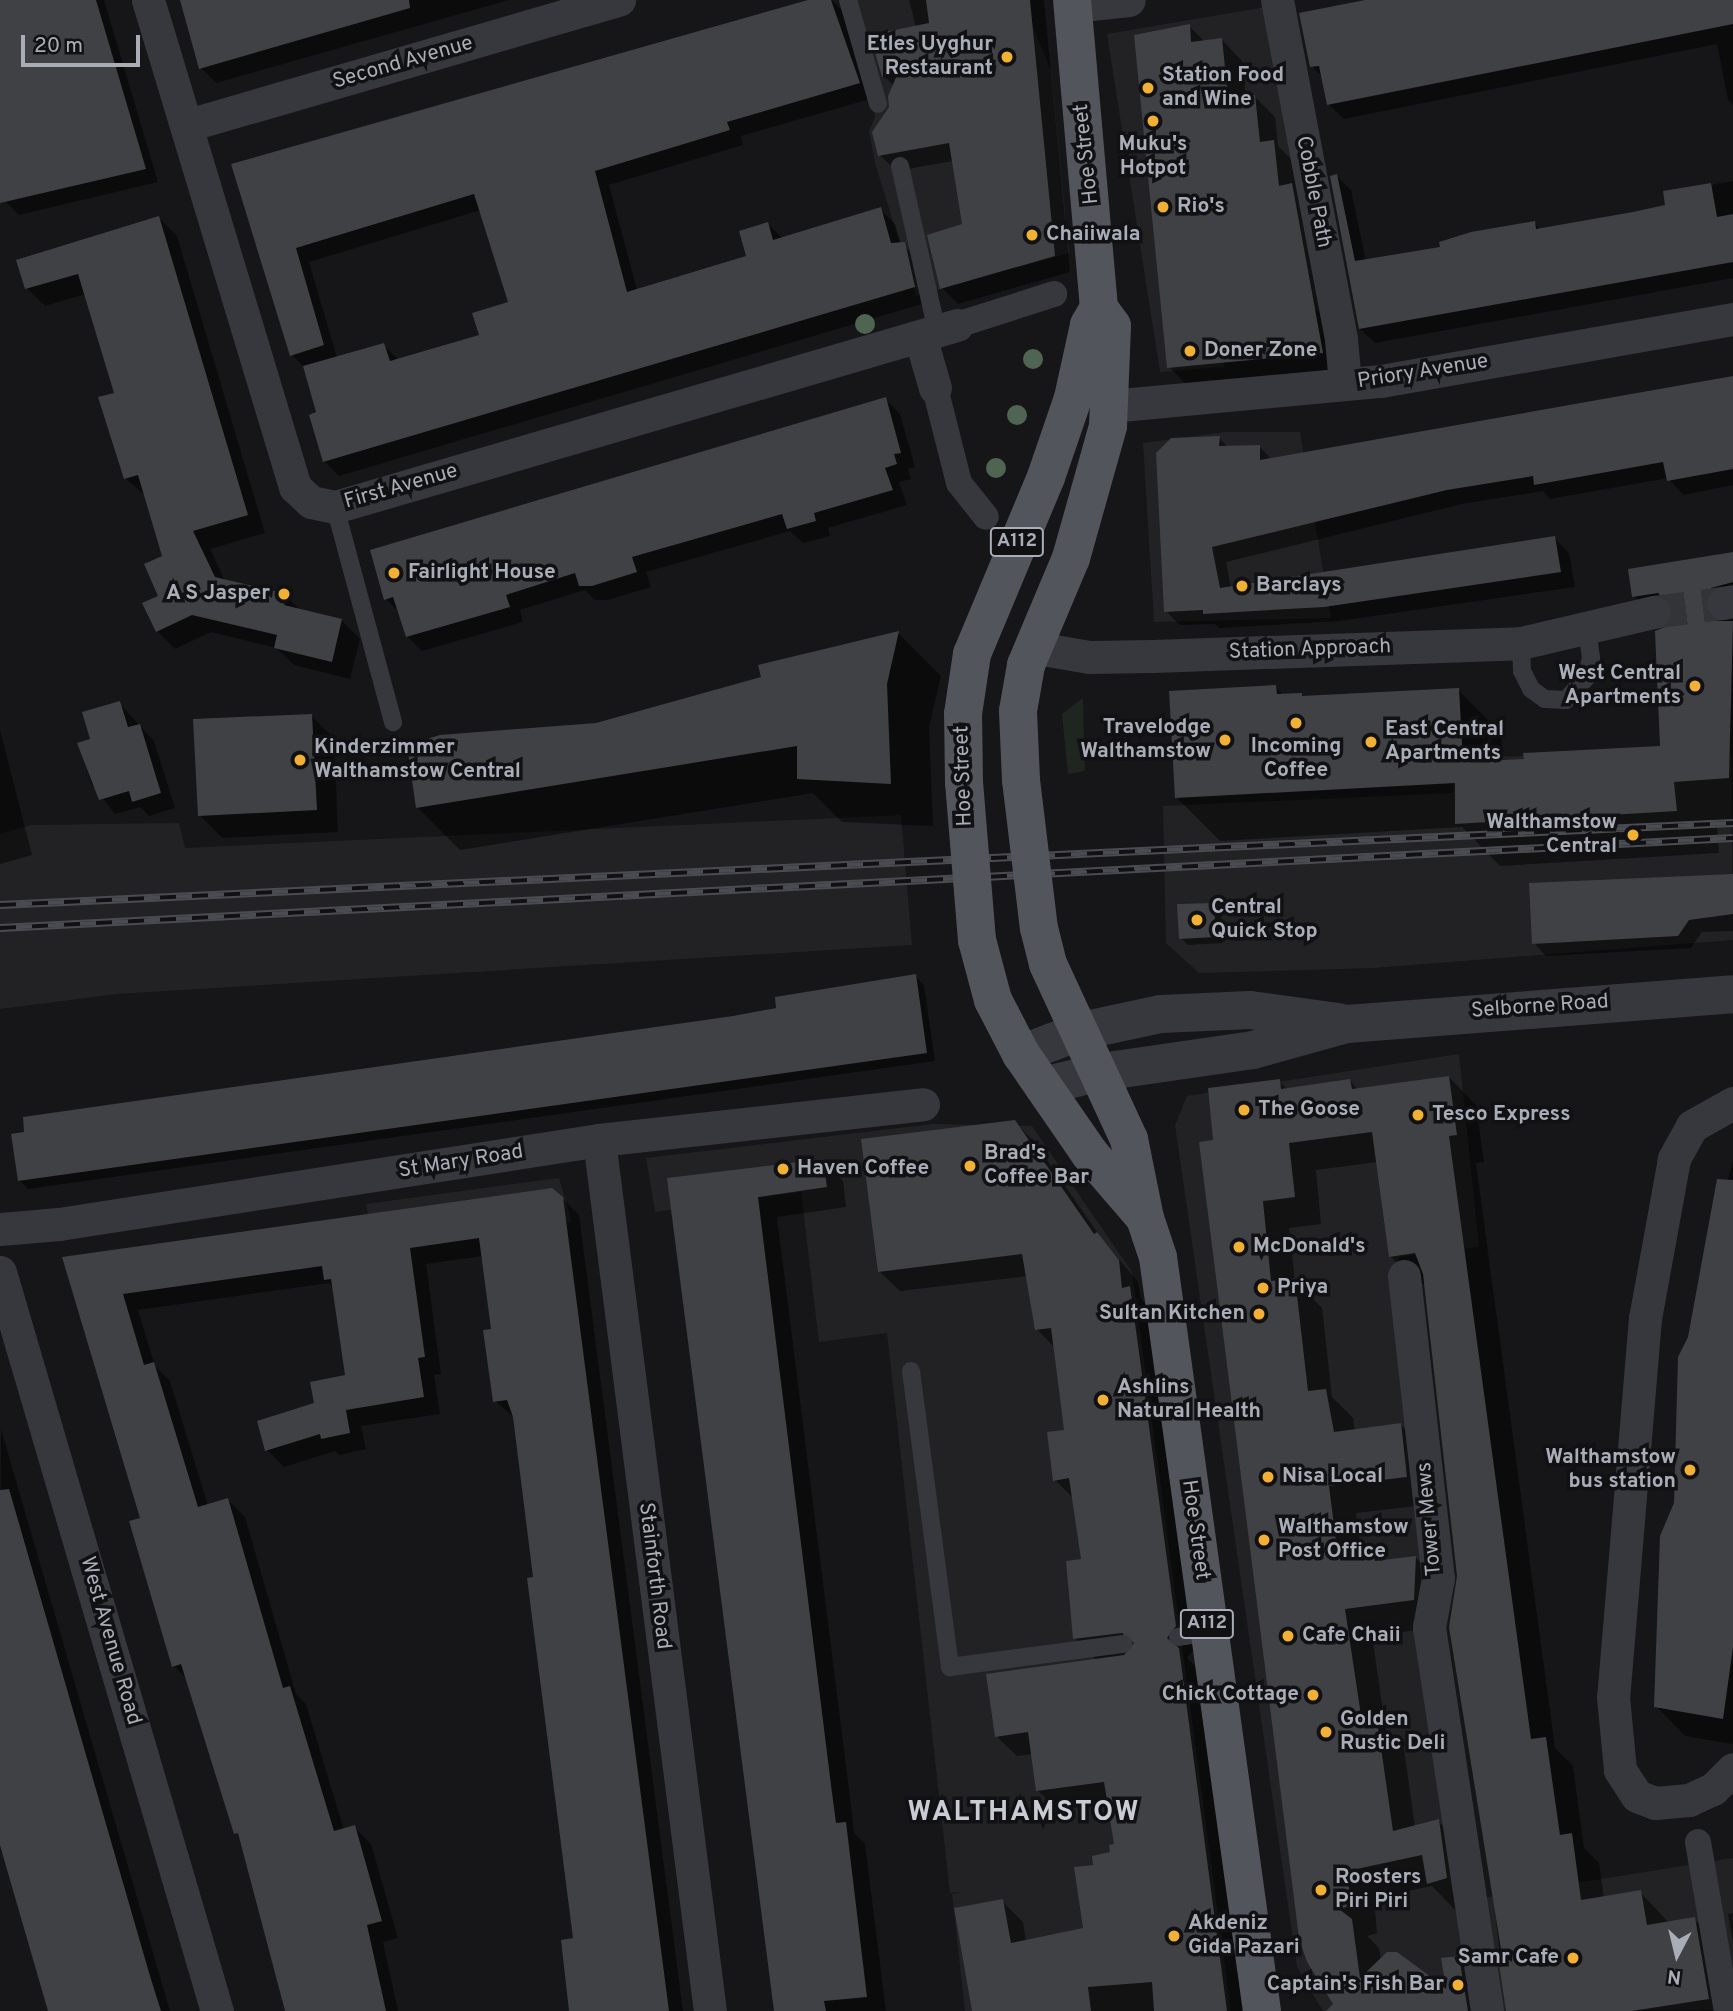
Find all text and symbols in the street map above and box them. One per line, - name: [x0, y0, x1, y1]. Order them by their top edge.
- scale bar: [24, 21, 144, 65]
- street label: Second Avenue: [330, 31, 476, 95]
- place label: Etles Uyghur Restaurant: [867, 32, 993, 82]
- text: 20 m: [34, 33, 83, 60]
- marker: Etles Uyghur Restaurant: [999, 49, 1015, 65]
- place label: Station Food and Wine: [1162, 63, 1284, 113]
- marker: Station Food and Wine: [1140, 80, 1156, 96]
- street label: Hoe Street: [1069, 103, 1105, 205]
- marker: Muku's Hotpot: [1145, 113, 1161, 129]
- place label: Muku's Hotpot: [1119, 132, 1187, 182]
- street label: Cobble Path: [1290, 134, 1336, 250]
- place label: Rio's: [1177, 194, 1225, 220]
- marker: Rio's: [1155, 199, 1171, 215]
- place label: Chaiiwala: [1046, 222, 1140, 248]
- marker: Chaiiwala: [1024, 227, 1040, 243]
- place label: Doner Zone: [1204, 338, 1318, 364]
- marker: Doner Zone: [1182, 343, 1198, 359]
- street label: Priory Avenue: [1355, 349, 1491, 395]
- street label: First Avenue: [341, 459, 461, 515]
- road number: A112: [989, 526, 1045, 558]
- place label: Fairlight House: [408, 560, 556, 586]
- marker: Fairlight House: [386, 565, 402, 581]
- place label: Barclays: [1256, 573, 1342, 599]
- marker: Barclays: [1234, 578, 1250, 594]
- place label: A S Jasper: [165, 581, 270, 607]
- marker: A S Jasper: [276, 586, 292, 602]
- street label: Station Approach: [1228, 635, 1392, 665]
- place label: West Central Apartments: [1558, 661, 1681, 711]
- marker: West Central Apartments: [1687, 678, 1703, 694]
- place label: Travelodge Walthamstow: [1080, 715, 1211, 765]
- marker: Incoming Coffee: [1288, 715, 1304, 731]
- place label: East Central Apartments: [1385, 717, 1504, 767]
- street label: Hoe Street: [950, 725, 978, 827]
- marker: Travelodge Walthamstow: [1217, 732, 1233, 748]
- place label: Incoming Coffee: [1251, 734, 1341, 784]
- marker: East Central Apartments: [1363, 734, 1379, 750]
- place label: Kinderzimmer Walthamstow Central: [314, 735, 521, 785]
- marker: Kinderzimmer Walthamstow Central: [292, 752, 308, 768]
- place label: Walthamstow Central: [1486, 810, 1617, 860]
- marker: Walthamstow Central: [1623, 825, 1643, 845]
- place label: Central Quick Stop: [1211, 895, 1318, 945]
- marker: Central Quick Stop: [1189, 912, 1205, 928]
- street label: Selborne Road: [1470, 990, 1610, 1024]
- place label: The Goose: [1258, 1097, 1360, 1123]
- marker: The Goose: [1236, 1102, 1252, 1118]
- place label: Tesco Express: [1432, 1102, 1571, 1128]
- marker: Tesco Express: [1410, 1107, 1426, 1123]
- street label: St Mary Road: [397, 1140, 525, 1184]
- place label: Brad's Coffee Bar: [984, 1141, 1089, 1191]
- place label: Haven Coffee: [797, 1156, 929, 1182]
- marker: Brad's Coffee Bar: [962, 1158, 978, 1174]
- marker: Haven Coffee: [775, 1161, 791, 1177]
- place label: McDonald's: [1253, 1234, 1366, 1260]
- marker: McDonald's: [1231, 1239, 1247, 1255]
- place label: Priya: [1277, 1275, 1328, 1301]
- marker: Priya: [1255, 1280, 1271, 1296]
- place label: Sultan Kitchen: [1099, 1301, 1245, 1327]
- marker: Sultan Kitchen: [1251, 1306, 1267, 1322]
- place label: Ashlins Natural Health: [1117, 1375, 1261, 1425]
- marker: Ashlins Natural Health: [1095, 1392, 1111, 1408]
- place label: Walthamstow bus station: [1545, 1445, 1676, 1495]
- street label: Tower Mews: [1412, 1461, 1448, 1577]
- marker: Walthamstow bus station: [1682, 1462, 1698, 1478]
- place label: Nisa Local: [1282, 1464, 1383, 1490]
- marker: Nisa Local: [1260, 1469, 1276, 1485]
- street label: Hoe Street: [1176, 1478, 1214, 1582]
- street label: Stainforth Road: [632, 1501, 676, 1651]
- place label: Walthamstow Post Office: [1278, 1515, 1409, 1565]
- marker: Walthamstow Post Office: [1256, 1532, 1272, 1548]
- street label: West Avenue Road: [74, 1554, 146, 1728]
- road number: A112: [1179, 1608, 1235, 1640]
- place label: Cafe Chaii: [1302, 1623, 1401, 1649]
- marker: Cafe Chaii: [1280, 1628, 1296, 1644]
- place label: Chick Cottage: [1162, 1682, 1299, 1708]
- marker: Chick Cottage: [1305, 1687, 1321, 1703]
- place label: Golden Rustic Deli: [1340, 1707, 1445, 1757]
- marker: Golden Rustic Deli: [1318, 1724, 1334, 1740]
- district label: WALTHAMSTOW: [909, 1796, 1139, 1830]
- place label: Roosters Piri Piri: [1335, 1865, 1421, 1915]
- marker: Roosters Piri Piri: [1313, 1882, 1329, 1898]
- place label: Akdeniz Gida Pazari: [1188, 1911, 1300, 1961]
- north arrow: [1642, 1920, 1712, 1990]
- marker: Akdeniz Gida Pazari: [1166, 1928, 1182, 1944]
- place label: Samr Cafe: [1458, 1945, 1559, 1971]
- marker: Samr Cafe: [1565, 1950, 1581, 1966]
- text: N: [1666, 1963, 1683, 1989]
- place label: Captain's Fish Bar: [1267, 1972, 1444, 1998]
- marker: Captain's Fish Bar: [1450, 1977, 1466, 1993]

